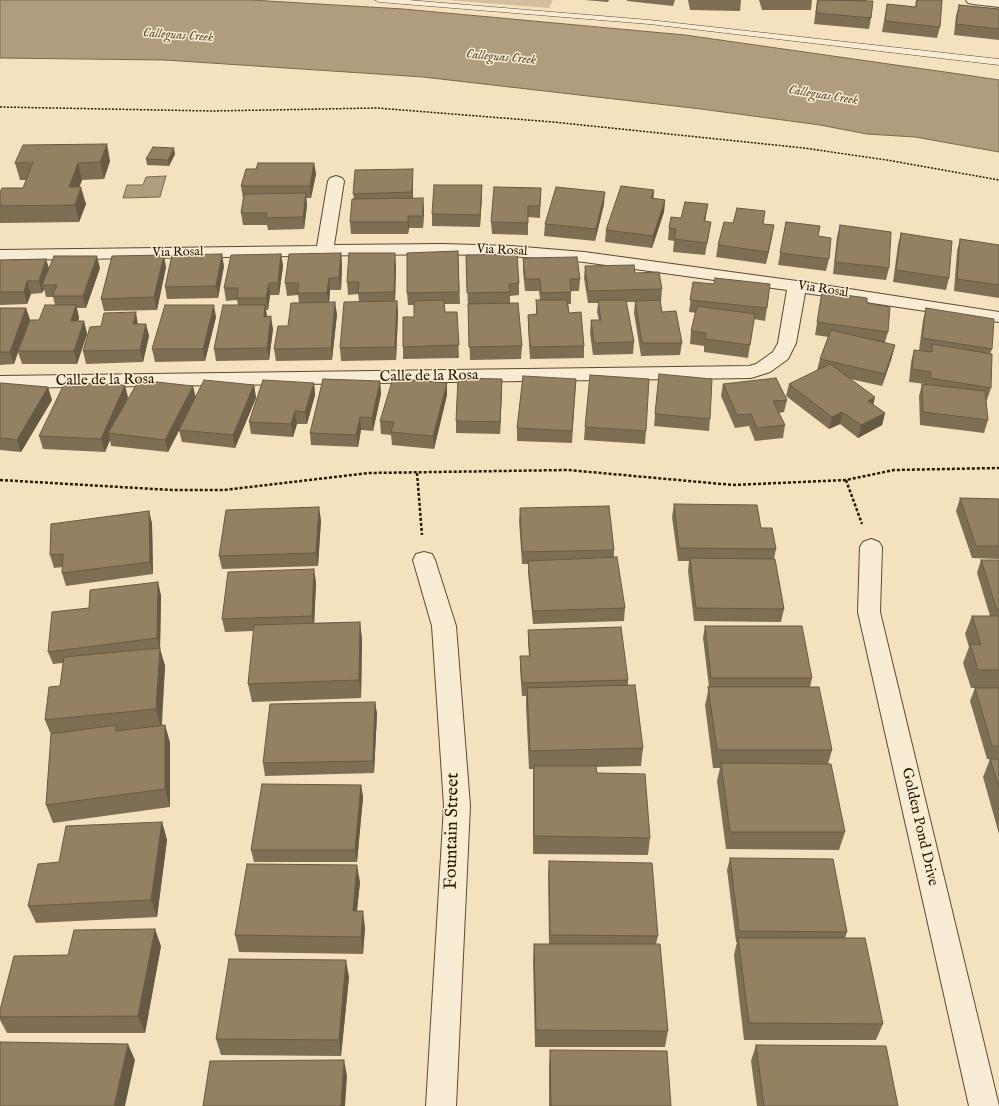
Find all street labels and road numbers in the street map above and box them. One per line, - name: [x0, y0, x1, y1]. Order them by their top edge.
- street label: Via Rosal: [476, 242, 528, 260]
- street label: Via Rosal: [152, 245, 204, 261]
- street label: Via Rosal: [797, 278, 849, 302]
- street label: Calle de la Rosa: [379, 367, 479, 387]
- street label: Calle de la Rosa: [55, 371, 155, 391]
- street label: Golden Pond Drive: [897, 766, 941, 888]
- street label: Fountain Street: [441, 772, 465, 890]

